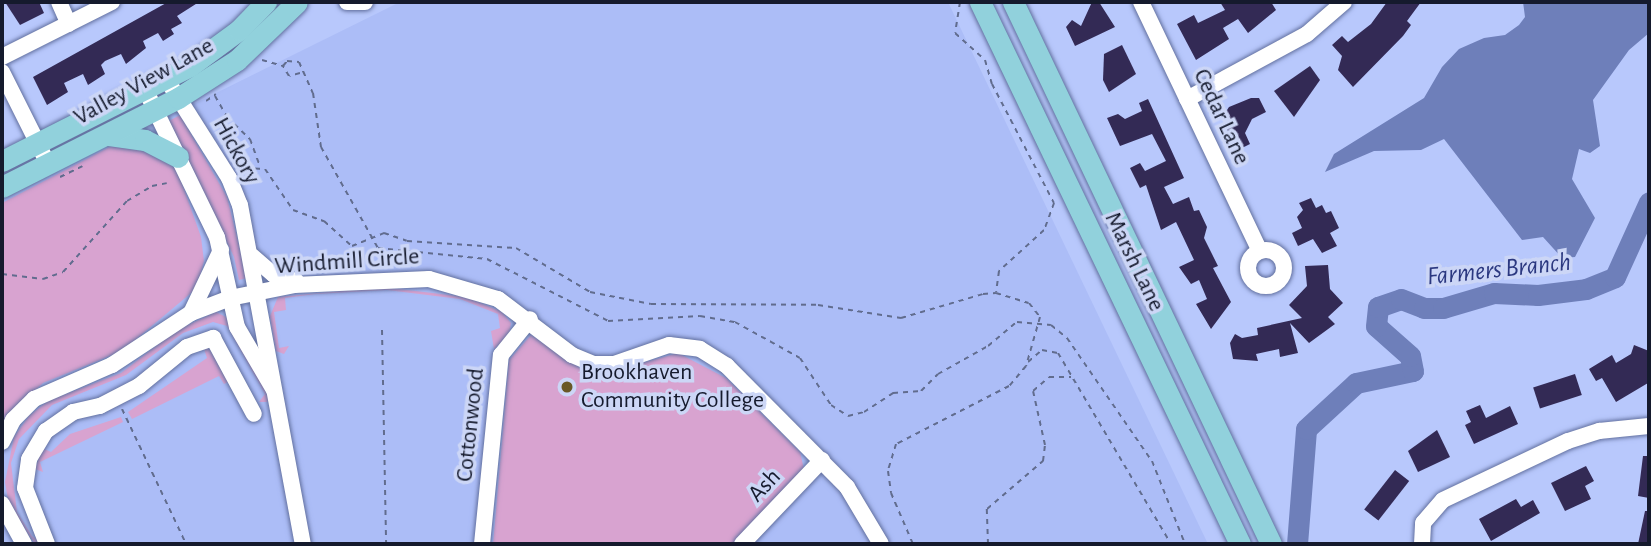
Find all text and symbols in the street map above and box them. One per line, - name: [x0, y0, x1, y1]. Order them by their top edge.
- street label: Valley View Lane: [69, 32, 219, 132]
- street label: Cedar Lane: [1186, 65, 1256, 169]
- street label: Hickory: [206, 113, 266, 189]
- street label: Marsh Lane: [1098, 208, 1170, 316]
- street label: Windmill Circle: [274, 243, 420, 281]
- water label: Farmers Branch: [1425, 247, 1573, 293]
- place label: Brookhaven Community College: [581, 359, 764, 415]
- street label: Cottonwood: [451, 367, 491, 483]
- marker: Brookhaven Community College: [559, 379, 575, 395]
- street label: Ash: [742, 463, 788, 509]

